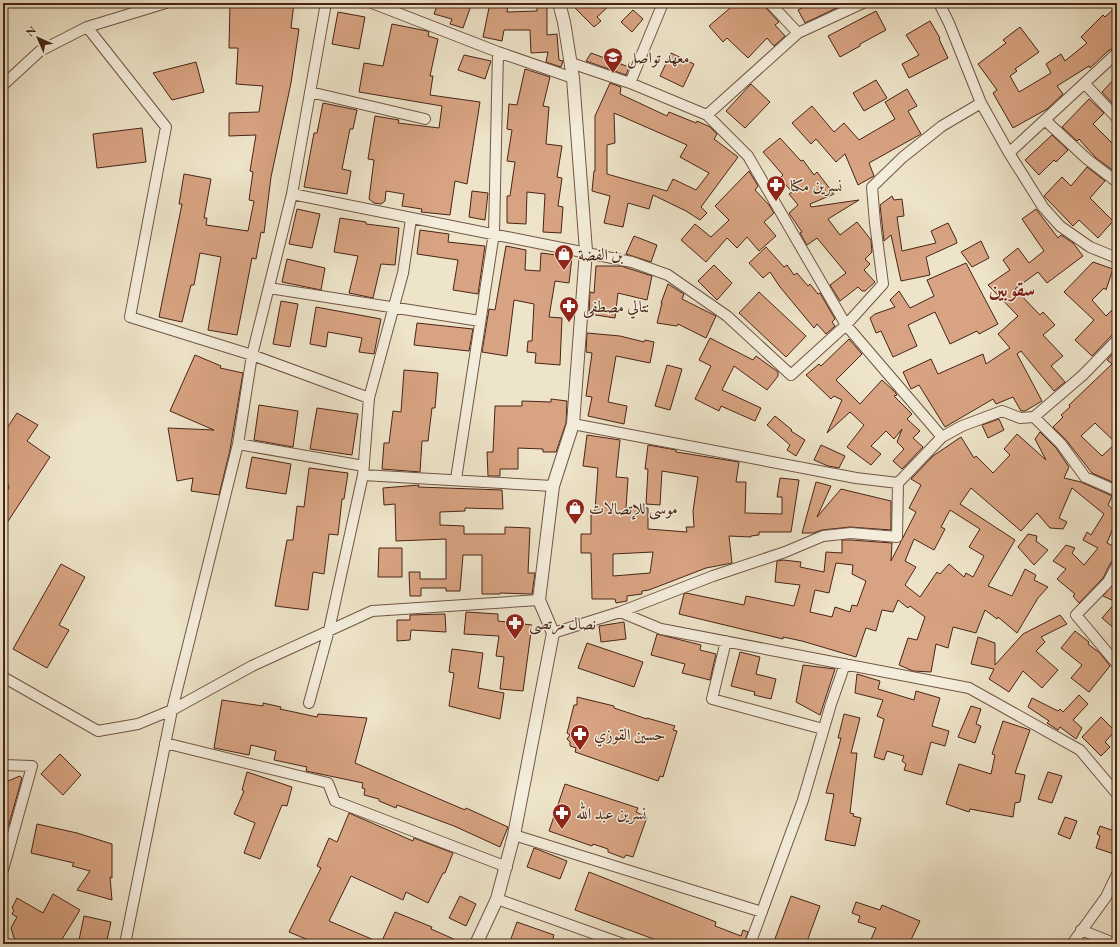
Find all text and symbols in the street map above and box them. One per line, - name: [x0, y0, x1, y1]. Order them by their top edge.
- north arrow: [18, 18, 58, 58]
- text: N: [23, 23, 39, 39]
- school or university icon: معهد تواصل: [602, 46, 624, 74]
- place label: معهد تواصل: [627, 47, 690, 69]
- pharmacy icon: نسرين مكنا: [765, 174, 787, 202]
- place label: نسرين مكنا: [790, 175, 842, 196]
- shop icon: بن الفضة: [553, 243, 575, 271]
- place label: بن الفضة: [578, 244, 623, 265]
- district label: سقوبين: [989, 276, 1035, 302]
- pharmacy icon: نتالي مصطفى: [558, 295, 580, 323]
- place label: نتالي مصطفى: [583, 296, 649, 319]
- shop icon: موسى للإتصالات: [564, 497, 586, 525]
- place label: موسى للإتصالات: [589, 498, 678, 520]
- pharmacy icon: نصال مرتصى: [504, 612, 526, 640]
- place label: نصال مرتصى: [529, 613, 596, 635]
- pharmacy icon: حسين القوزي: [569, 723, 591, 751]
- place label: حسين القوزي: [594, 724, 665, 747]
- place label: نسرين عبد الله: [576, 801, 646, 824]
- pharmacy icon: نسرين عبد الله: [551, 802, 573, 830]

